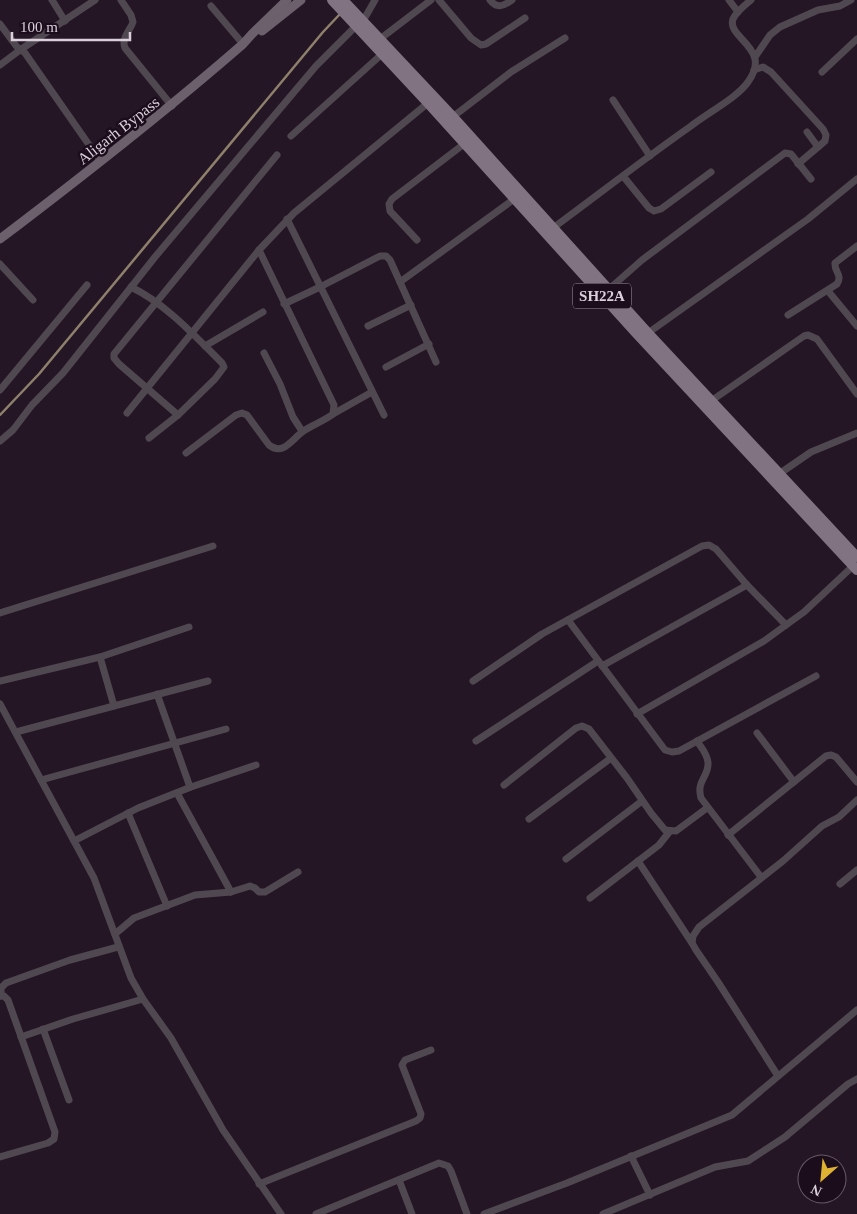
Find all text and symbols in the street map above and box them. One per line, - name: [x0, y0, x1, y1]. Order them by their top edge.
- scale bar: [12, 10, 130, 42]
- text: 100 m: [20, 19, 58, 35]
- street label: Aligarh Bypass: [74, 93, 163, 168]
- road number: SH22A: [573, 284, 631, 308]
- north arrow: [797, 1154, 847, 1204]
- text: N: [808, 1181, 824, 1199]

